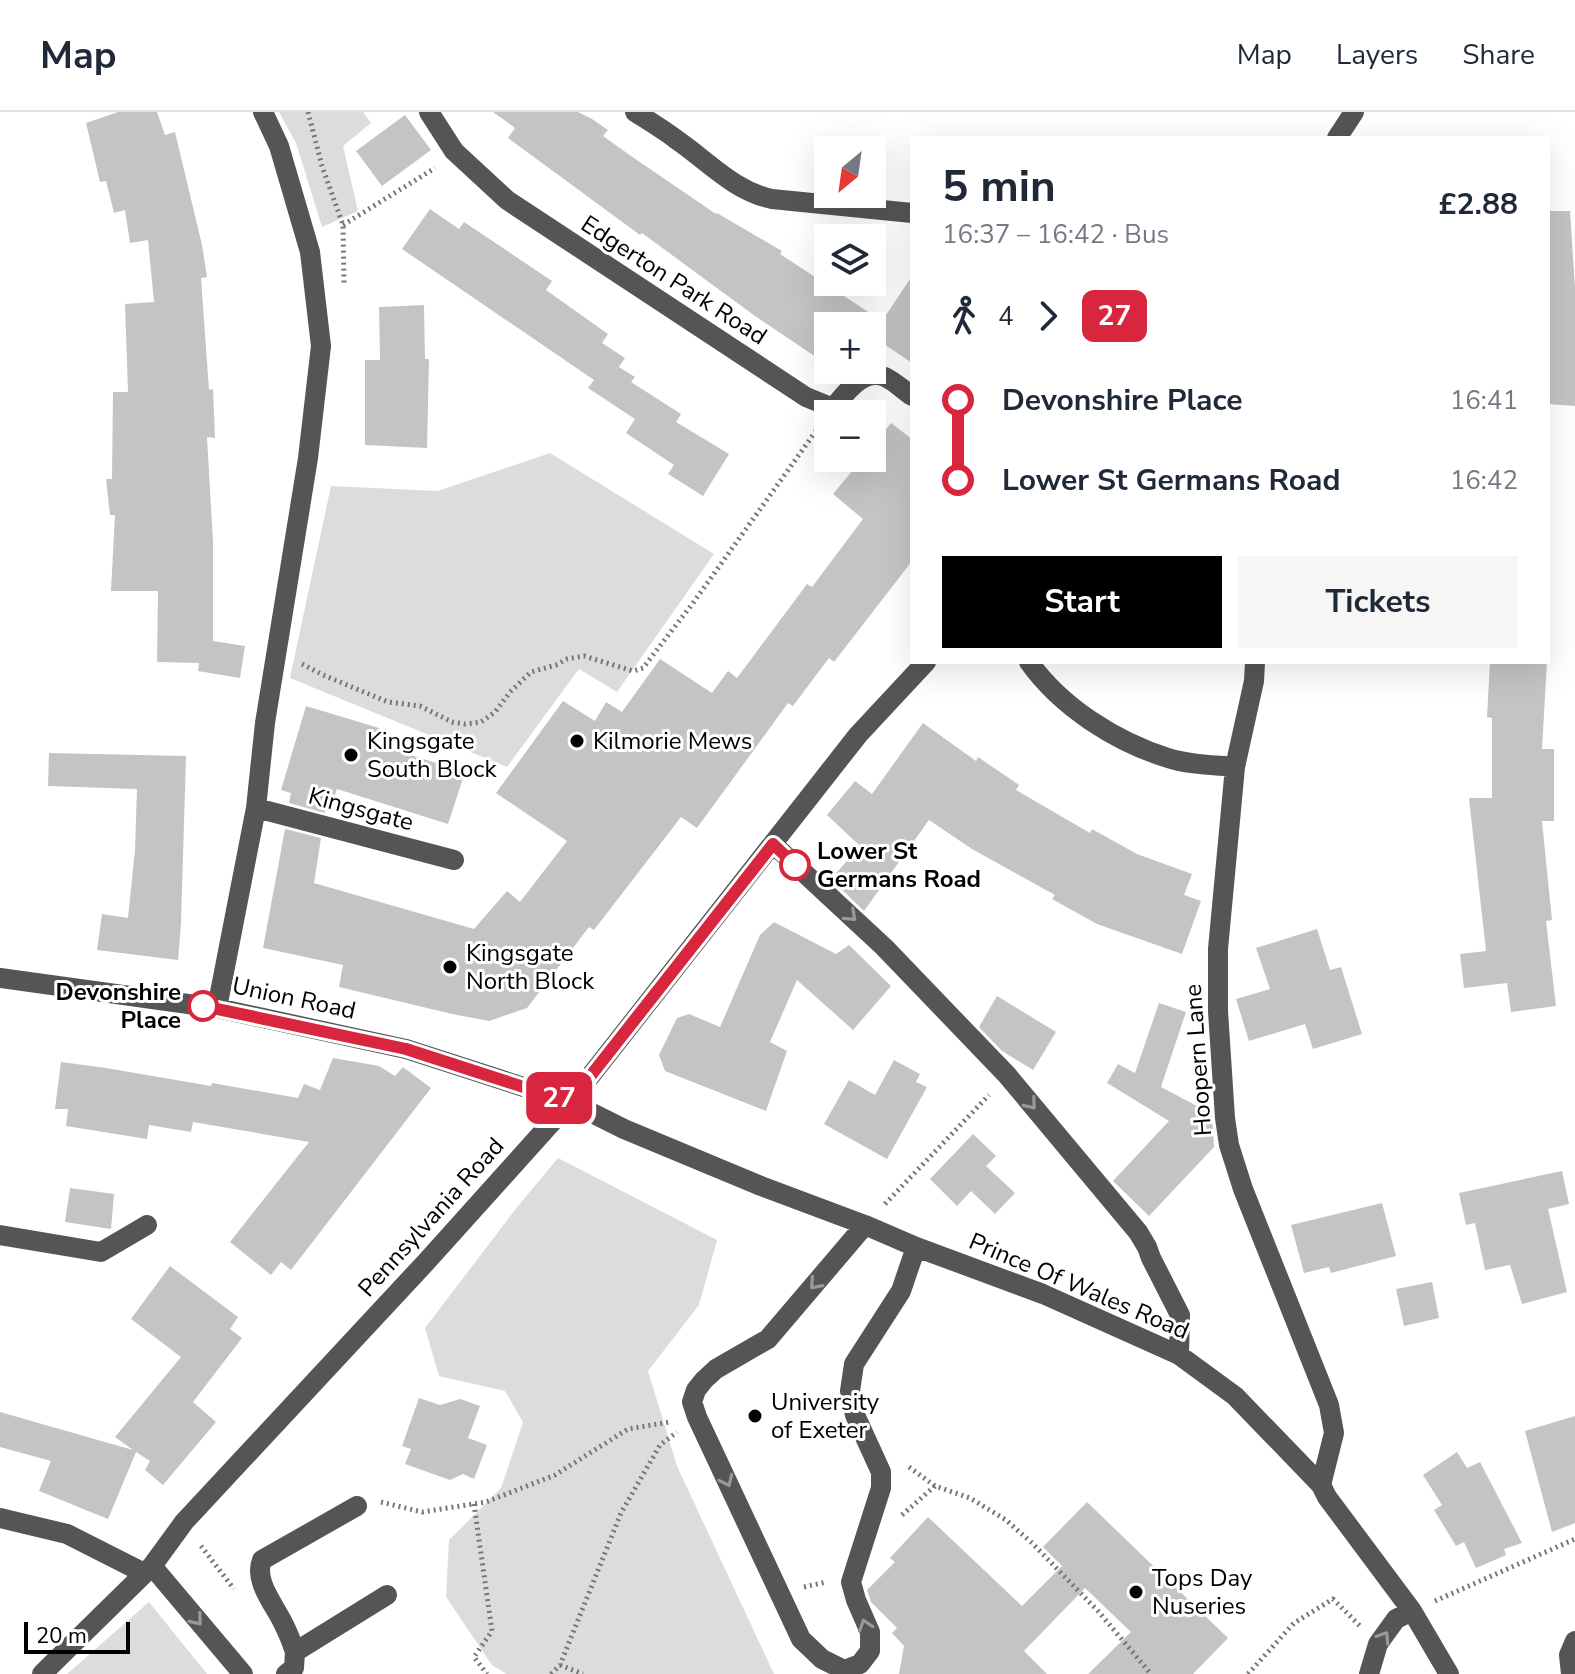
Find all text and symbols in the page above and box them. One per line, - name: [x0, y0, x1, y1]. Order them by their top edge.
- text: Map: [40, 30, 117, 81]
- text: Map: [1237, 36, 1292, 74]
- text: Layers: [1336, 36, 1418, 74]
- text: Share: [1462, 36, 1535, 74]
- north arrow: [814, 136, 886, 208]
- map controls: [814, 136, 886, 472]
- text: 5 min: [942, 157, 1056, 217]
- text: £2.88: [1439, 184, 1518, 225]
- street label: Edgerton Park Road: [575, 208, 773, 352]
- text: 16:37 – 16:42 · Bus: [942, 217, 1169, 252]
- button: layers: [814, 224, 886, 296]
- icon: walk: [942, 294, 986, 338]
- icon: forward: [1026, 294, 1070, 338]
- text: 27: [1098, 297, 1131, 335]
- text: 4: [998, 299, 1014, 334]
- button: +: [814, 312, 886, 384]
- text: Devonshire Place: [1002, 380, 1243, 421]
- text: 16:41: [1450, 383, 1518, 418]
- button: −: [814, 400, 886, 472]
- text: Lower St Germans Road: [1002, 460, 1341, 501]
- text: 16:42: [1450, 463, 1518, 498]
- button: Start: [942, 556, 1222, 648]
- button: Tickets: [1238, 556, 1518, 648]
- place label: Kingsgate South Block: [367, 725, 497, 785]
- place label: Kilmorie Mews: [593, 725, 752, 757]
- marker: Kilmorie Mews: [568, 732, 586, 750]
- marker: Kingsgate South Block: [342, 746, 360, 764]
- street label: Kingsgate: [305, 780, 417, 838]
- place label: Lower St Germans Road: [817, 835, 981, 895]
- marker: Lower St Germans Road: [780, 850, 810, 880]
- one-way arrow: [842, 907, 856, 922]
- place label: Kingsgate North Block: [466, 937, 595, 997]
- marker: Kingsgate North Block: [441, 958, 459, 976]
- street label: Union Road: [229, 969, 359, 1027]
- place label: Devonshire Place: [56, 976, 181, 1036]
- street label: Hoopern Lane: [1177, 983, 1219, 1137]
- marker: Devonshire Place: [188, 991, 218, 1021]
- line badge: 27: [523, 1072, 595, 1124]
- text: 27: [542, 1079, 576, 1117]
- one-way arrow: [1021, 1094, 1036, 1109]
- street label: Pennsylvania Road: [351, 1131, 511, 1303]
- street label: Prince Of Wales Road: [964, 1225, 1194, 1347]
- one-way arrow: [810, 1275, 824, 1290]
- place label: University of Exeter: [771, 1386, 880, 1446]
- marker: University of Exeter: [746, 1407, 764, 1425]
- one-way arrow: [717, 1473, 733, 1487]
- place label: Tops Day Nuseries: [1152, 1562, 1253, 1622]
- marker: Tops Day Nuseries: [1127, 1583, 1145, 1601]
- one-way arrow: [187, 1611, 202, 1625]
- scale bar: [24, 1618, 130, 1654]
- one-way arrow: [859, 1619, 875, 1633]
- text: 20 m: [36, 1621, 87, 1651]
- one-way arrow: [1374, 1632, 1389, 1646]

